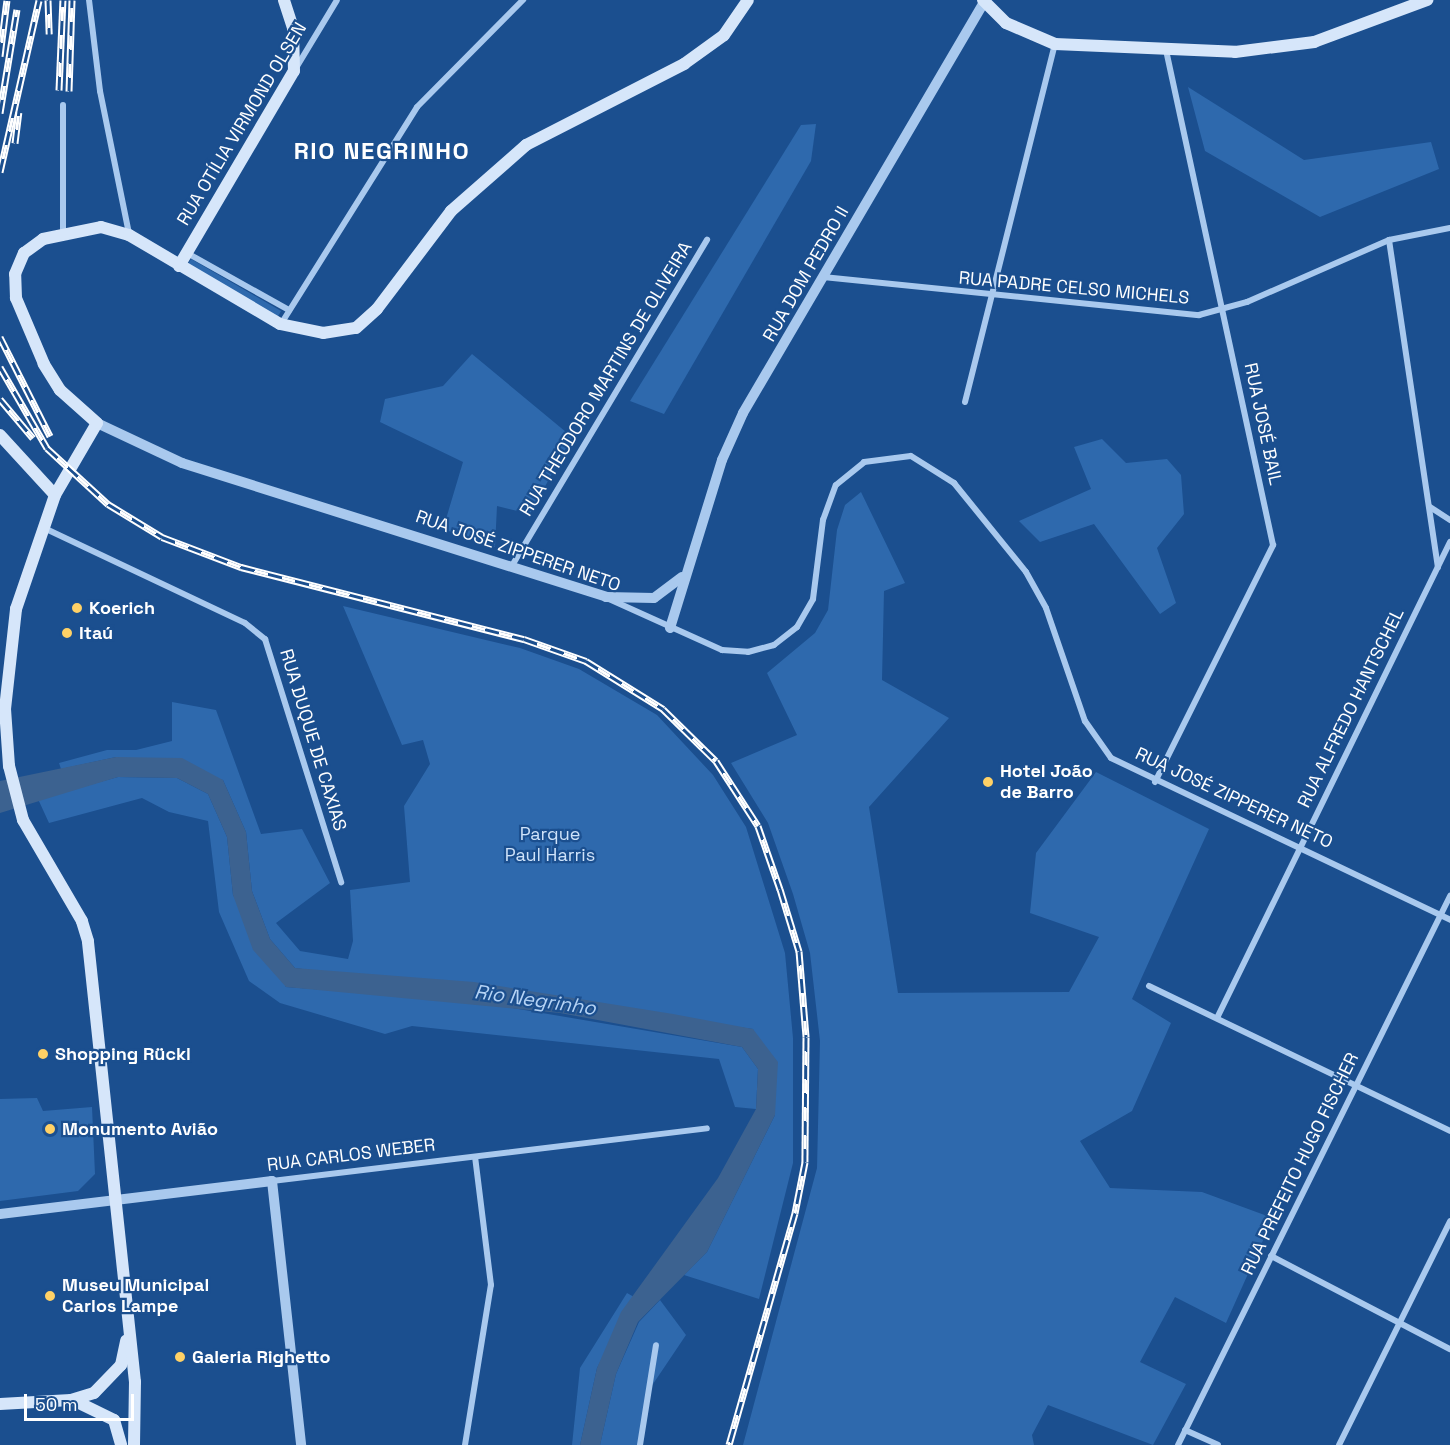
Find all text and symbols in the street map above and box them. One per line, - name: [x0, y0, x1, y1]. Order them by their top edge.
- street label: RUA OTÍLIA VIRMOND OLSEN: [173, 18, 311, 230]
- district label: RIO NEGRINHO: [294, 137, 470, 165]
- street label: RUA DOM PEDRO II: [758, 202, 854, 346]
- street label: RUA THEODORO MARTINS DE OLIVEIRA: [515, 238, 697, 520]
- street label: RUA PADRE CELSO MICHELS: [958, 267, 1190, 309]
- street label: RUA JOSÉ BAIL: [1239, 361, 1287, 487]
- street label: RUA JOSÉ ZIPPERER NETO: [413, 506, 623, 596]
- place label: Koerich: [89, 597, 155, 619]
- marker: Koerich: [70, 601, 84, 615]
- street label: RUA ALFREDO HANTSCHEL: [1293, 605, 1409, 811]
- place label: Itaú: [79, 622, 113, 644]
- marker: Itaú: [60, 626, 74, 640]
- street label: RUA DUQUE DE CAXIAS: [275, 646, 351, 834]
- street label: RUA JOSÉ ZIPPERER NETO: [1132, 743, 1336, 853]
- place label: Hotel João de Barro: [1000, 761, 1093, 804]
- marker: Hotel João de Barro: [981, 775, 995, 789]
- park label: Parque Paul Harris: [505, 824, 595, 866]
- water label: Rio Negrinho: [473, 980, 597, 1020]
- place label: Shopping Rückl: [55, 1043, 191, 1065]
- marker: Shopping Rückl: [36, 1047, 50, 1061]
- street label: RUA PREFEITO HUGO FISCHER: [1237, 1049, 1363, 1279]
- place label: Monumento Avião: [62, 1118, 218, 1140]
- marker: Monumento Avião: [43, 1122, 57, 1136]
- street label: RUA CARLOS WEBER: [265, 1134, 437, 1176]
- place label: Museu Municipal Carlos Lampe: [62, 1275, 209, 1318]
- marker: Museu Municipal Carlos Lampe: [43, 1289, 57, 1303]
- place label: Galeria Righetto: [192, 1346, 331, 1368]
- marker: Galeria Righetto: [173, 1350, 187, 1364]
- scale bar: [27, 1382, 136, 1420]
- text: 50 m: [35, 1393, 77, 1416]

